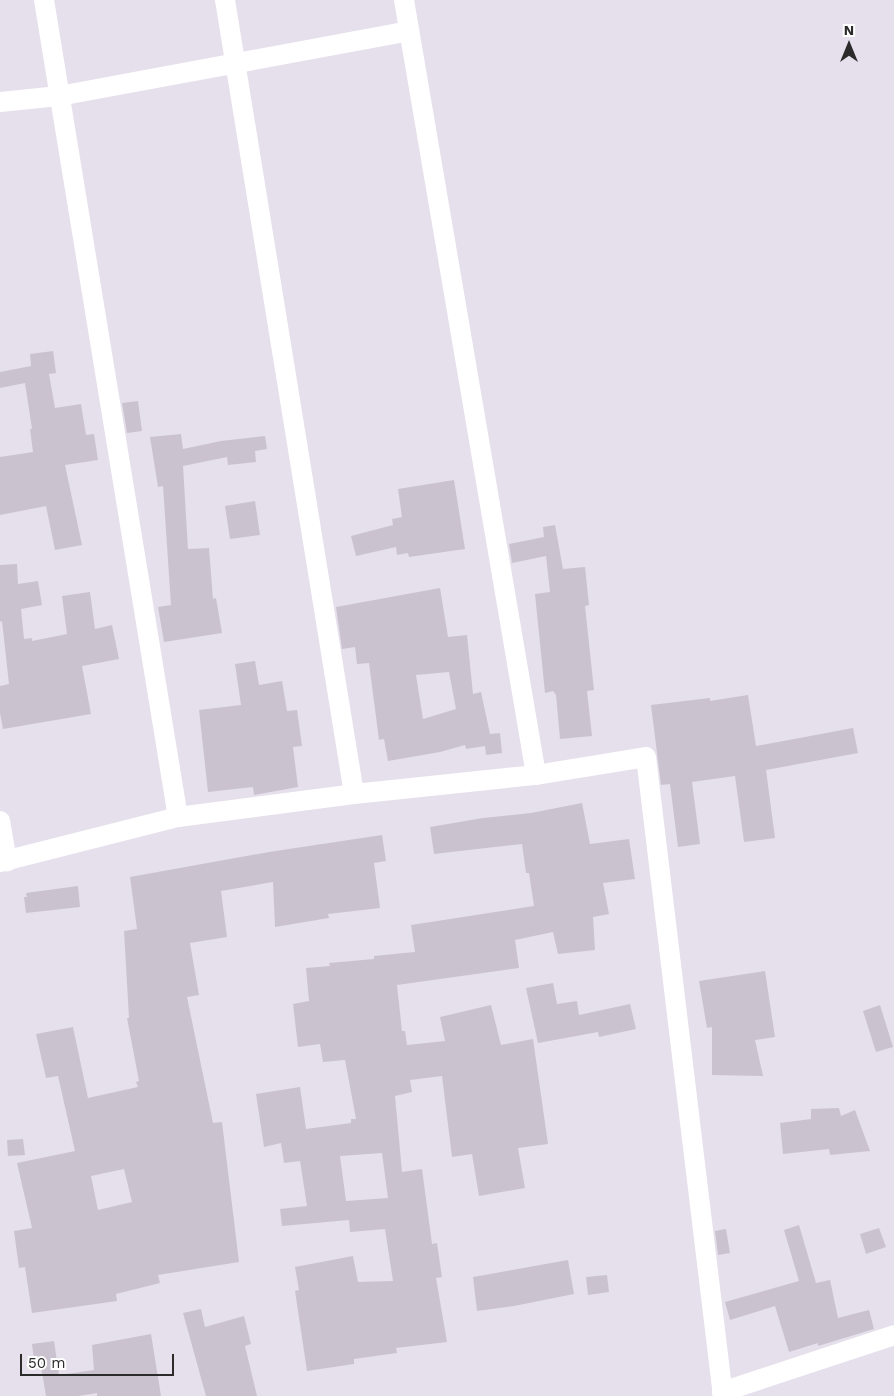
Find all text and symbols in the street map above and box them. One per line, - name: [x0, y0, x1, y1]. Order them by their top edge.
- north arrow: [824, 20, 874, 70]
- text: N: [844, 22, 854, 38]
- scale bar: [22, 1344, 176, 1376]
- text: 50 m: [28, 1354, 65, 1372]

